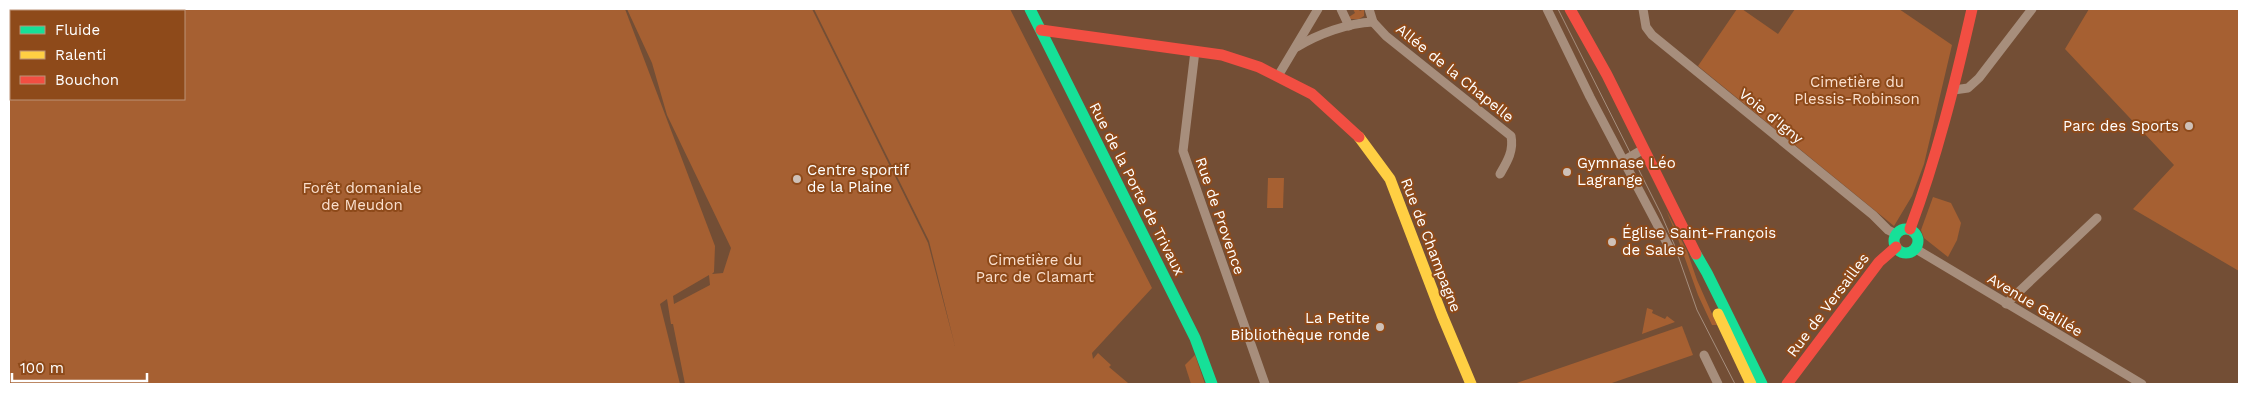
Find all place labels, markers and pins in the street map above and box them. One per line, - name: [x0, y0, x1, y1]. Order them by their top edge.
- place label: Parc des Sports: [2063, 117, 2179, 135]
- marker: Parc des Sports: [2183, 120, 2195, 132]
- place label: Gymnase Léo Lagrange: [1577, 154, 1676, 189]
- place label: Centre sportif de la Plaine: [807, 161, 909, 196]
- marker: Gymnase Léo Lagrange: [1561, 166, 1573, 178]
- marker: Centre sportif de la Plaine: [791, 173, 803, 185]
- place label: Église Saint-François de Sales: [1622, 224, 1776, 259]
- marker: Église Saint-François de Sales: [1606, 236, 1618, 248]
- place label: La Petite Bibliothèque ronde: [1230, 309, 1370, 344]
- marker: La Petite Bibliothèque ronde: [1374, 321, 1386, 333]

